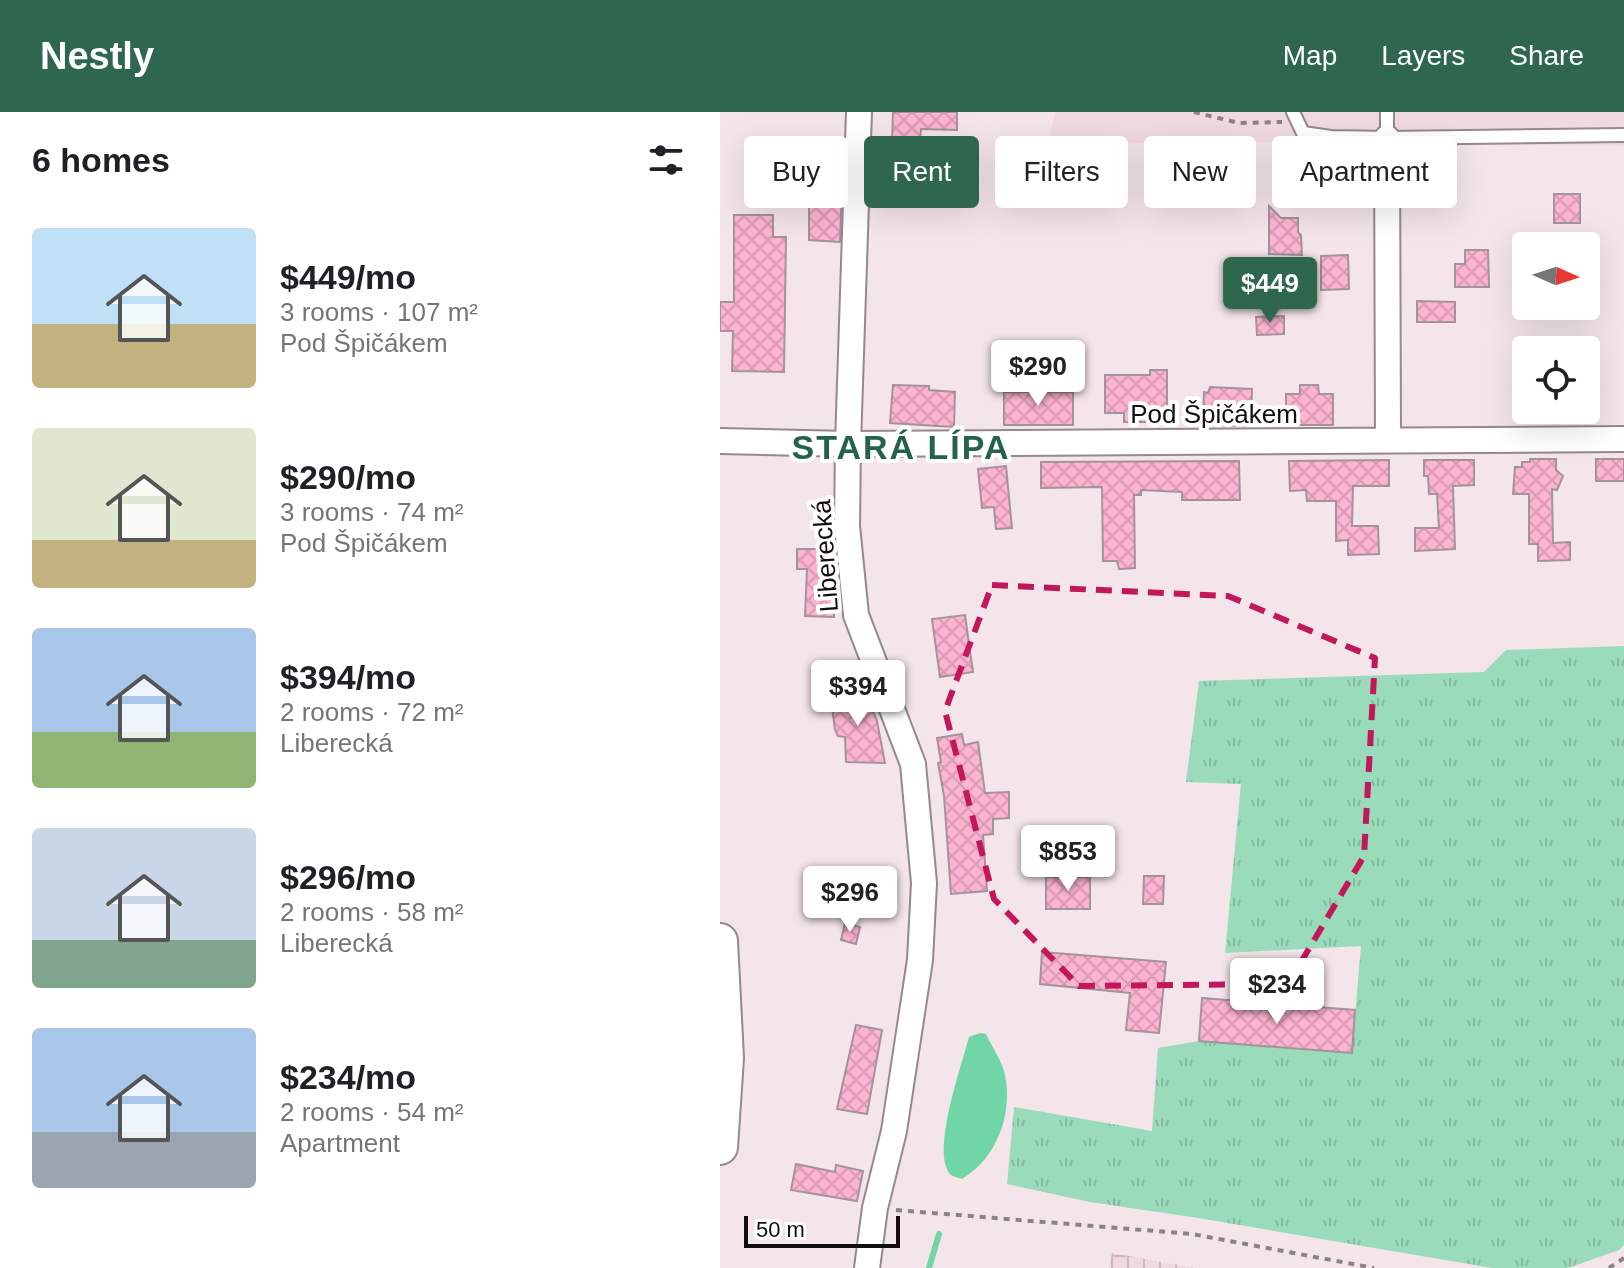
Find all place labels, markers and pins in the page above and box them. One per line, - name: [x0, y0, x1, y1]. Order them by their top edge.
- pin: $449: [1223, 257, 1317, 325]
- pin: $290: [991, 340, 1085, 408]
- pin: $394: [811, 660, 905, 728]
- pin: $853: [1021, 825, 1115, 893]
- pin: $296: [803, 866, 897, 934]
- pin: $234: [1230, 958, 1324, 1026]

